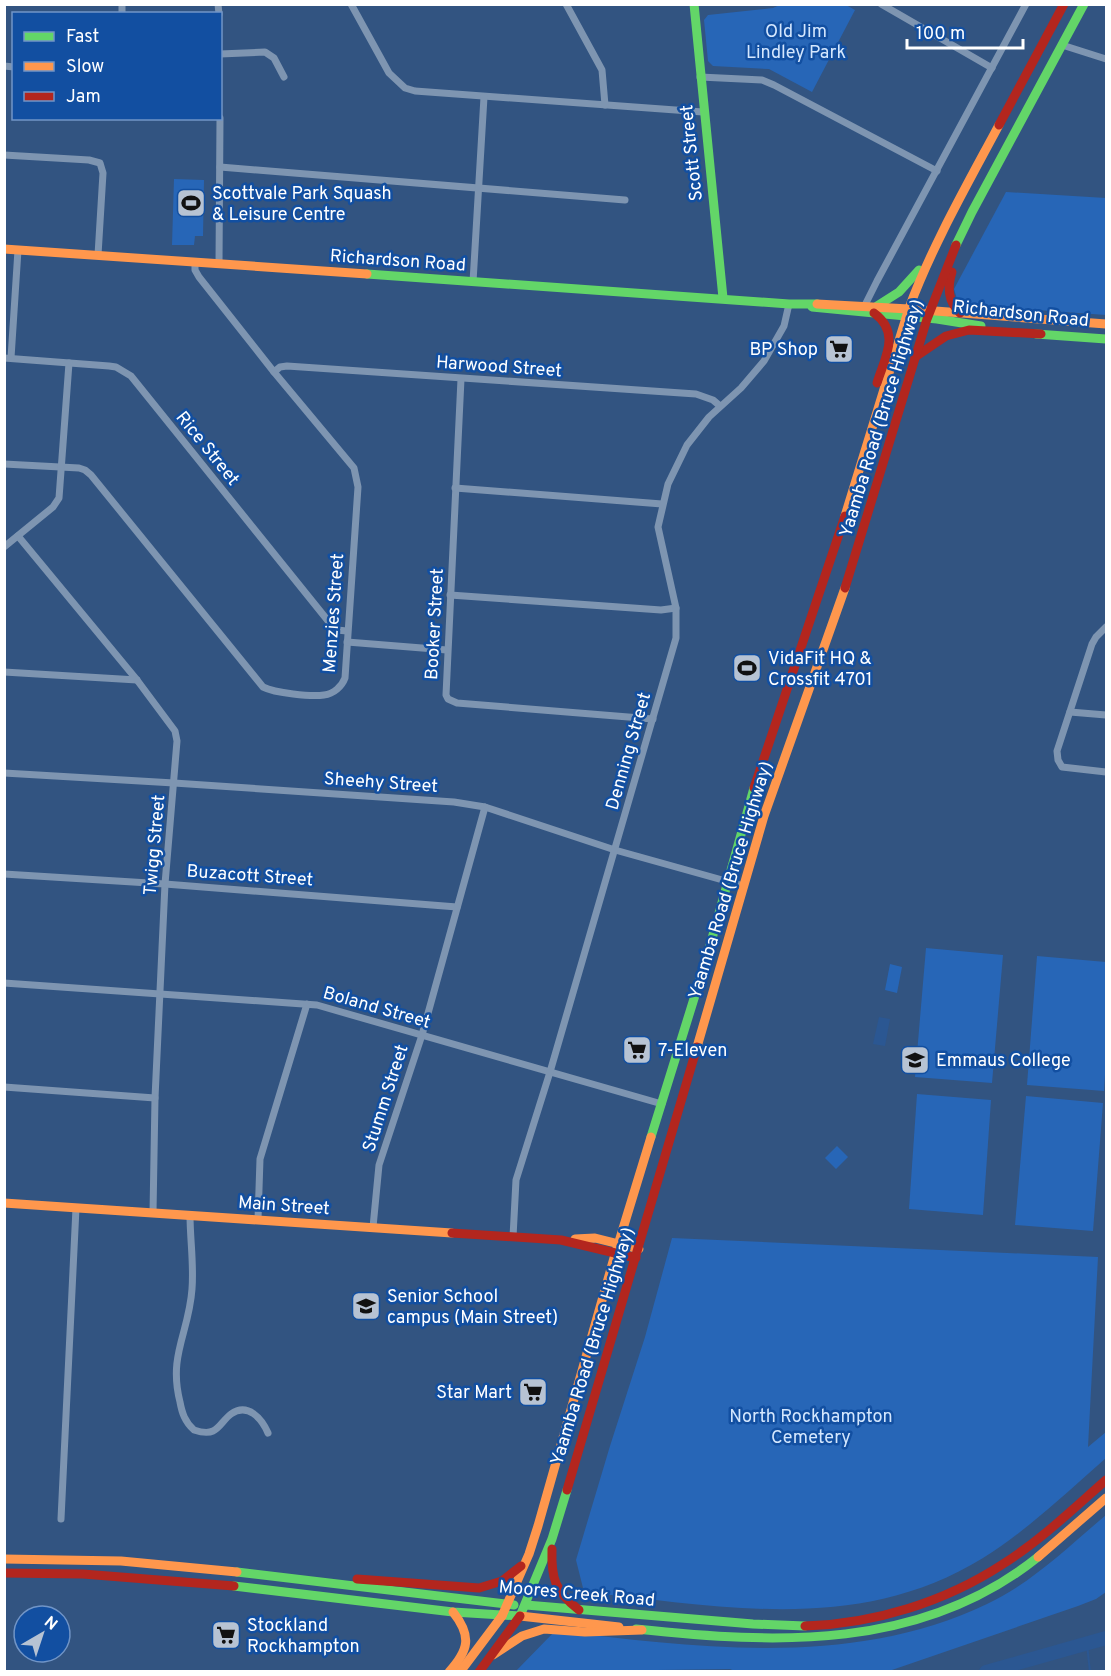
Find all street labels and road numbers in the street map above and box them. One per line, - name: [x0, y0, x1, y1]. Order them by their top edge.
- street label: Scott Street: [676, 104, 709, 202]
- street label: Richardson Road: [329, 245, 467, 278]
- street label: Richardson Road: [952, 296, 1090, 333]
- street label: Yaamba Road (Bruce Highway): [835, 297, 930, 540]
- street label: Harwood Street: [435, 352, 563, 383]
- street label: Rice Street: [170, 407, 244, 491]
- street label: Menzies Street: [319, 552, 350, 674]
- street label: Booker Street: [421, 568, 450, 681]
- street label: Denning Street: [602, 690, 657, 813]
- street label: Yaamba Road (Bruce Highway): [684, 759, 779, 1002]
- street label: Sheehy Street: [323, 768, 439, 799]
- street label: Twigg Street: [140, 794, 171, 897]
- street label: Buzacott Street: [186, 861, 314, 892]
- street label: Boland Street: [320, 982, 433, 1035]
- street label: Stumm Street: [358, 1042, 415, 1155]
- street label: Main Street: [237, 1192, 331, 1221]
- street label: Yaamba Road (Bruce Highway): [546, 1225, 641, 1468]
- street label: Moores Creek Road: [498, 1576, 656, 1613]

